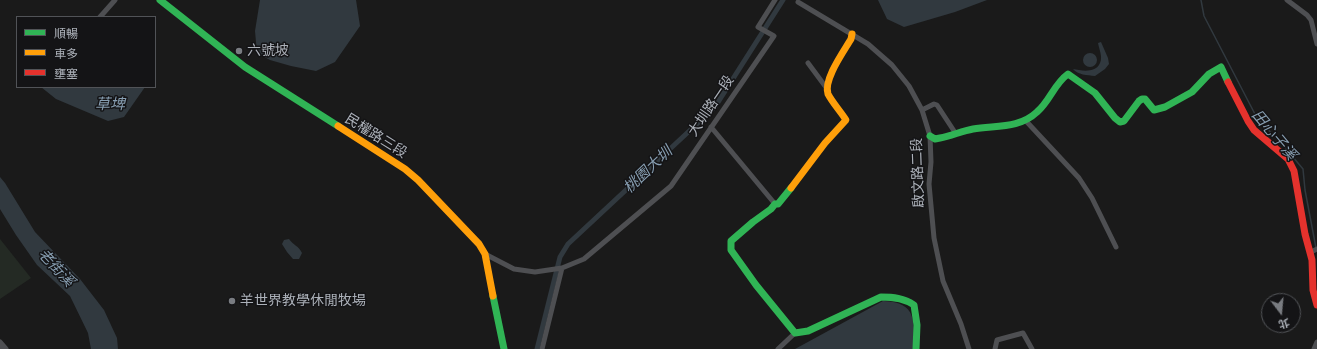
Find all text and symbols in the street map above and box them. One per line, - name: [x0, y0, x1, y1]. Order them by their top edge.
- legend: [16, 16, 156, 88]
- text: 順暢: [54, 26, 78, 41]
- place label: 六號坡: [247, 43, 289, 59]
- text: 車多: [54, 46, 78, 61]
- marker: 六號坡: [234, 46, 244, 56]
- text: 壅塞: [54, 66, 78, 81]
- street label: 大圳路一段: [684, 72, 738, 140]
- water label: 草埤: [95, 95, 125, 113]
- water label: 田心子溪: [1248, 106, 1300, 164]
- street label: 民權路三段: [342, 110, 410, 162]
- street label: 啟文路二段: [908, 138, 928, 208]
- water label: 桃園大圳: [620, 143, 676, 197]
- water label: 老街溪: [34, 245, 78, 291]
- place label: 羊世界教學休閒牧場: [240, 293, 366, 309]
- north arrow: [1261, 293, 1301, 333]
- marker: 羊世界教學休閒牧場: [227, 296, 237, 306]
- text: 北: [1277, 315, 1291, 332]

